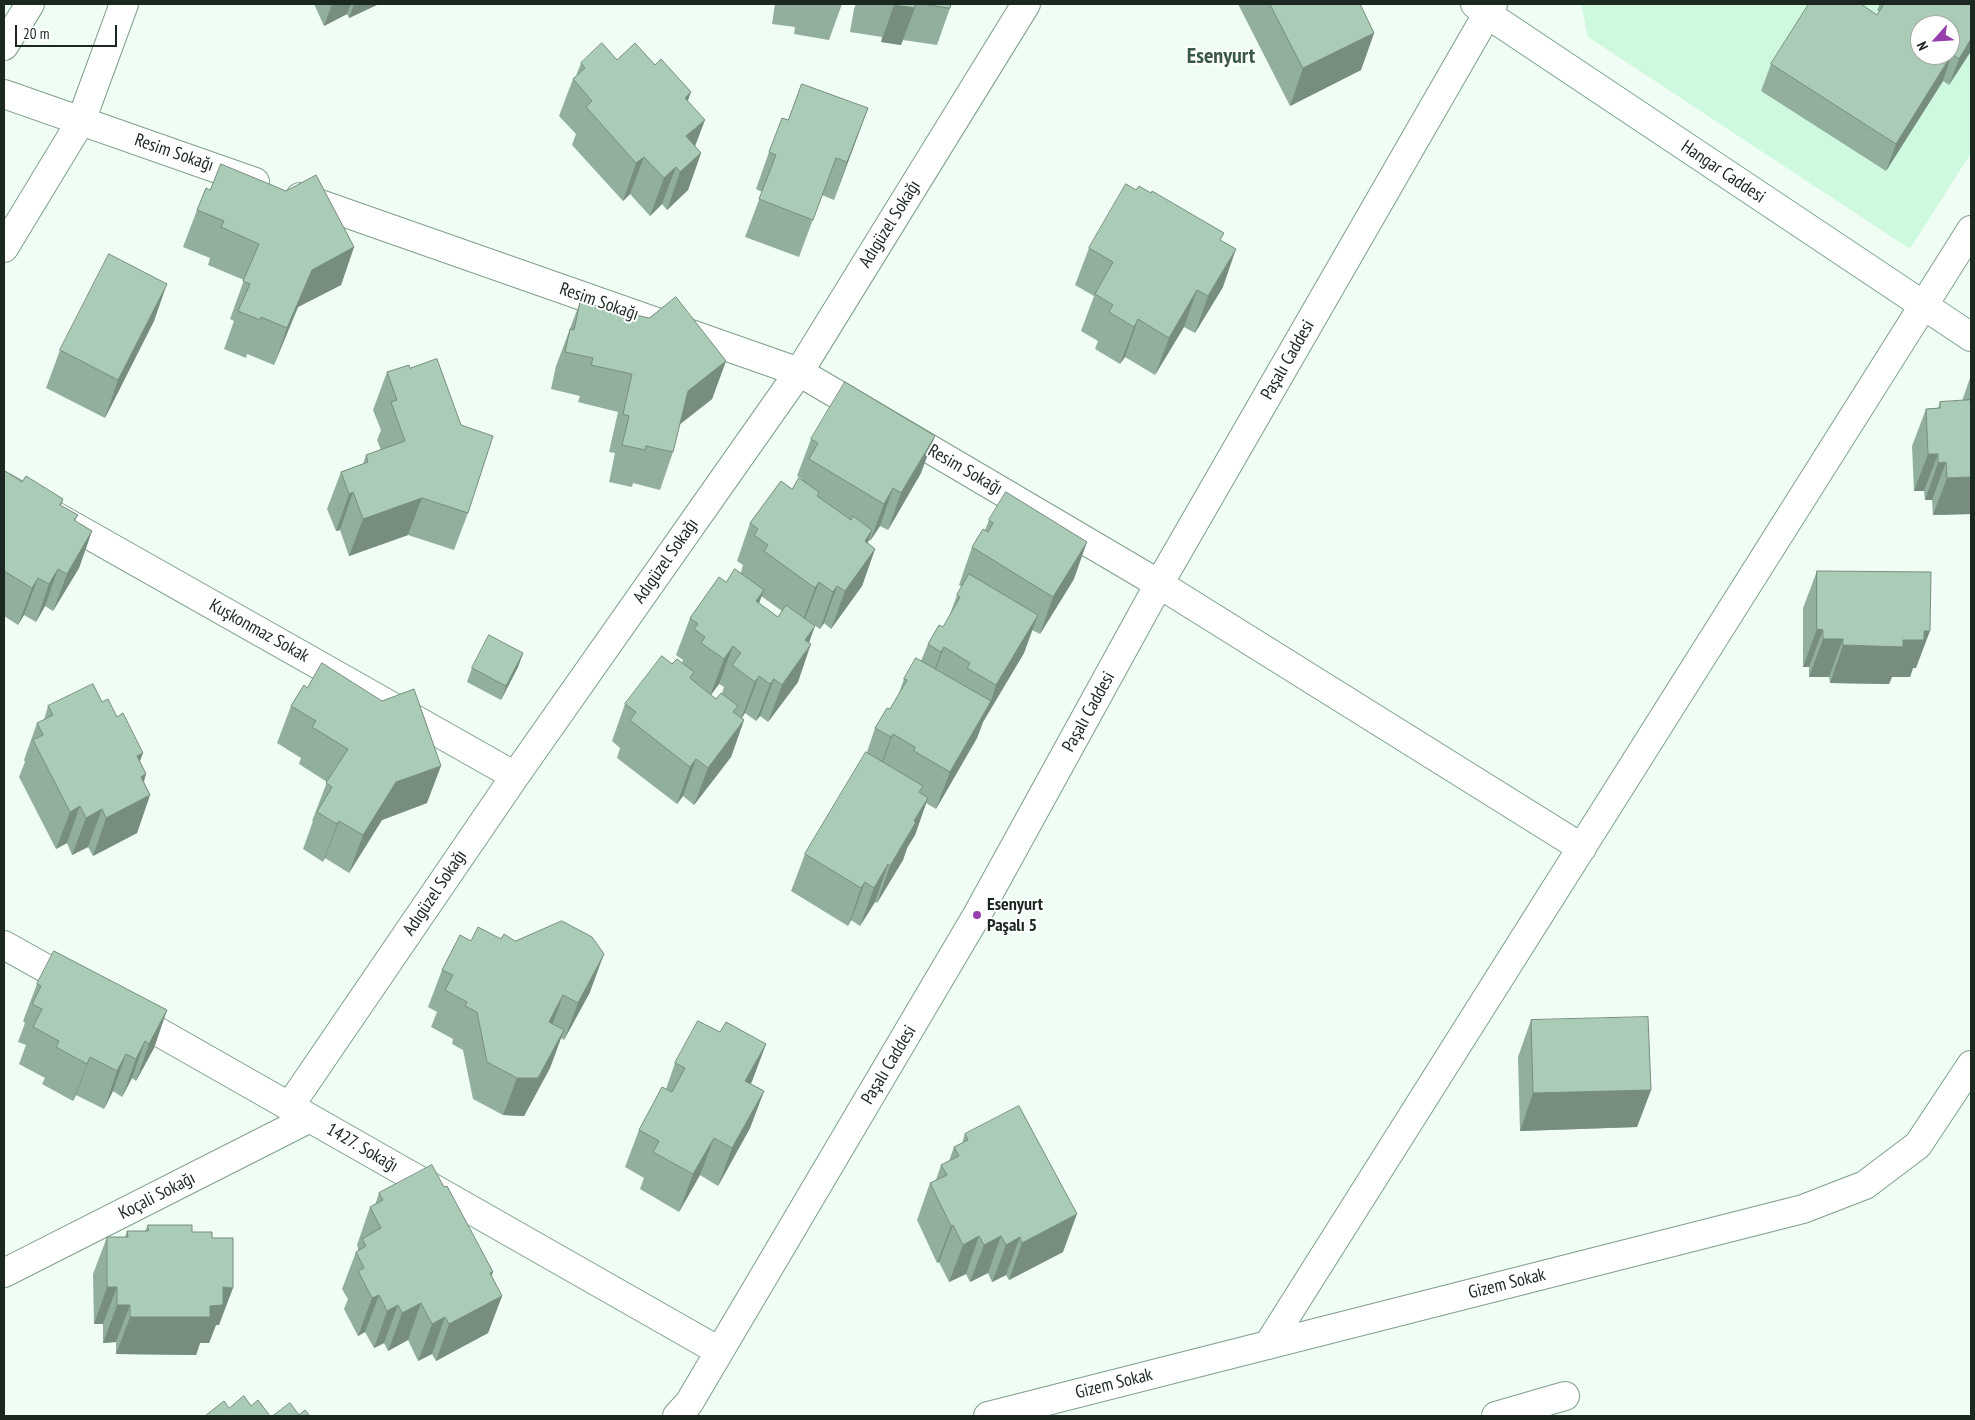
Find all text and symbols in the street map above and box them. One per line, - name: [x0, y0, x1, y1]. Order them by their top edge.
- scale bar: [18, 15, 120, 47]
- north arrow: [1910, 15, 1960, 65]
- text: 20 m: [23, 24, 49, 43]
- text: N: [1913, 39, 1932, 53]
- district label: Esenyurt: [1187, 44, 1255, 70]
- street label: Resim Sokağı: [132, 129, 216, 177]
- street label: Hangar Caddesi: [1677, 136, 1769, 208]
- street label: Adıgüzel Sokağı: [855, 176, 925, 272]
- street label: Resim Sokağı: [557, 278, 641, 326]
- street label: Paşalı Caddesi: [1257, 316, 1319, 404]
- street label: Resim Sokağı: [924, 440, 1006, 500]
- street label: Adıgüzel Sokağı: [629, 514, 703, 608]
- street label: Kuşkonmaz Sokak: [205, 595, 313, 667]
- street label: Paşalı Caddesi: [1058, 668, 1120, 756]
- street label: Adıgüzel Sokağı: [398, 846, 472, 940]
- place label: Esenyurt Paşalı 5: [987, 894, 1043, 936]
- marker: Esenyurt Paşalı 5: [971, 909, 983, 921]
- street label: Paşalı Caddesi: [857, 1022, 921, 1108]
- street label: 1427. Sokağı: [322, 1119, 402, 1177]
- street label: Koçali Sokağı: [115, 1168, 199, 1224]
- street label: Gizem Sokak: [1466, 1264, 1548, 1304]
- street label: Gizem Sokak: [1073, 1364, 1155, 1404]

